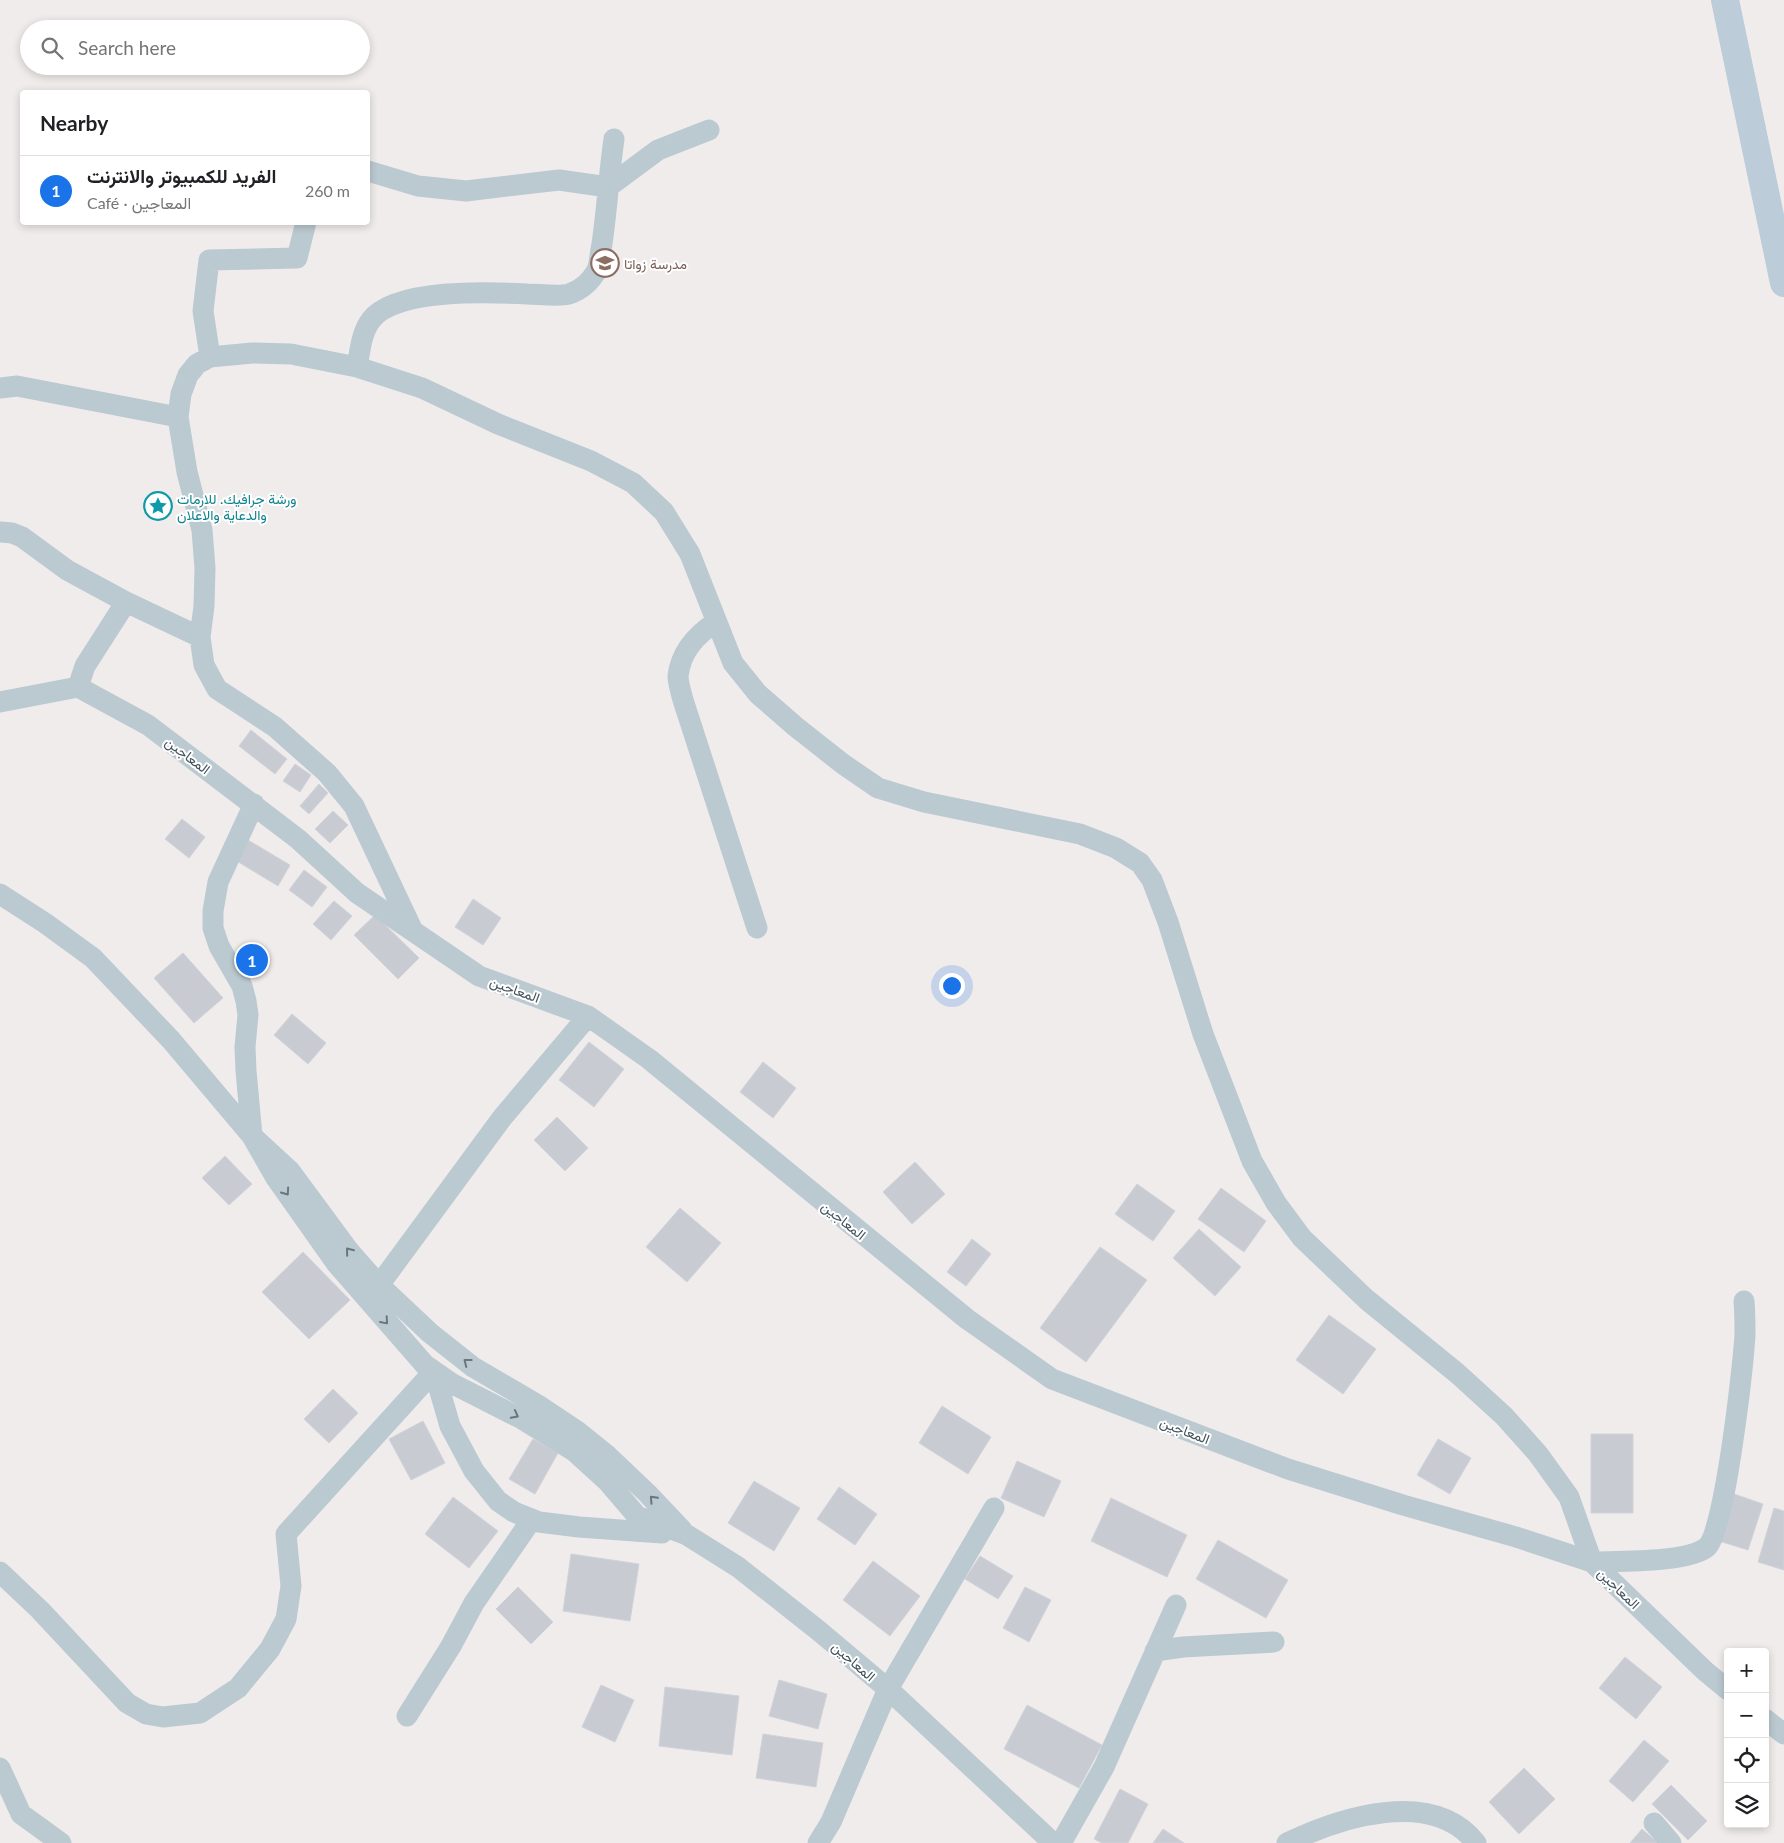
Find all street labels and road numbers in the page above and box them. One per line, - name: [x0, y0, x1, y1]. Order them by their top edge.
- street label: المعاجين: [162, 733, 214, 778]
- street label: المعاجين: [487, 972, 542, 1007]
- street label: المعاجين: [818, 1197, 870, 1244]
- street label: المعاجين: [1157, 1413, 1212, 1448]
- street label: المعاجين: [1594, 1564, 1644, 1613]
- street label: المعاجين: [828, 1638, 879, 1685]

